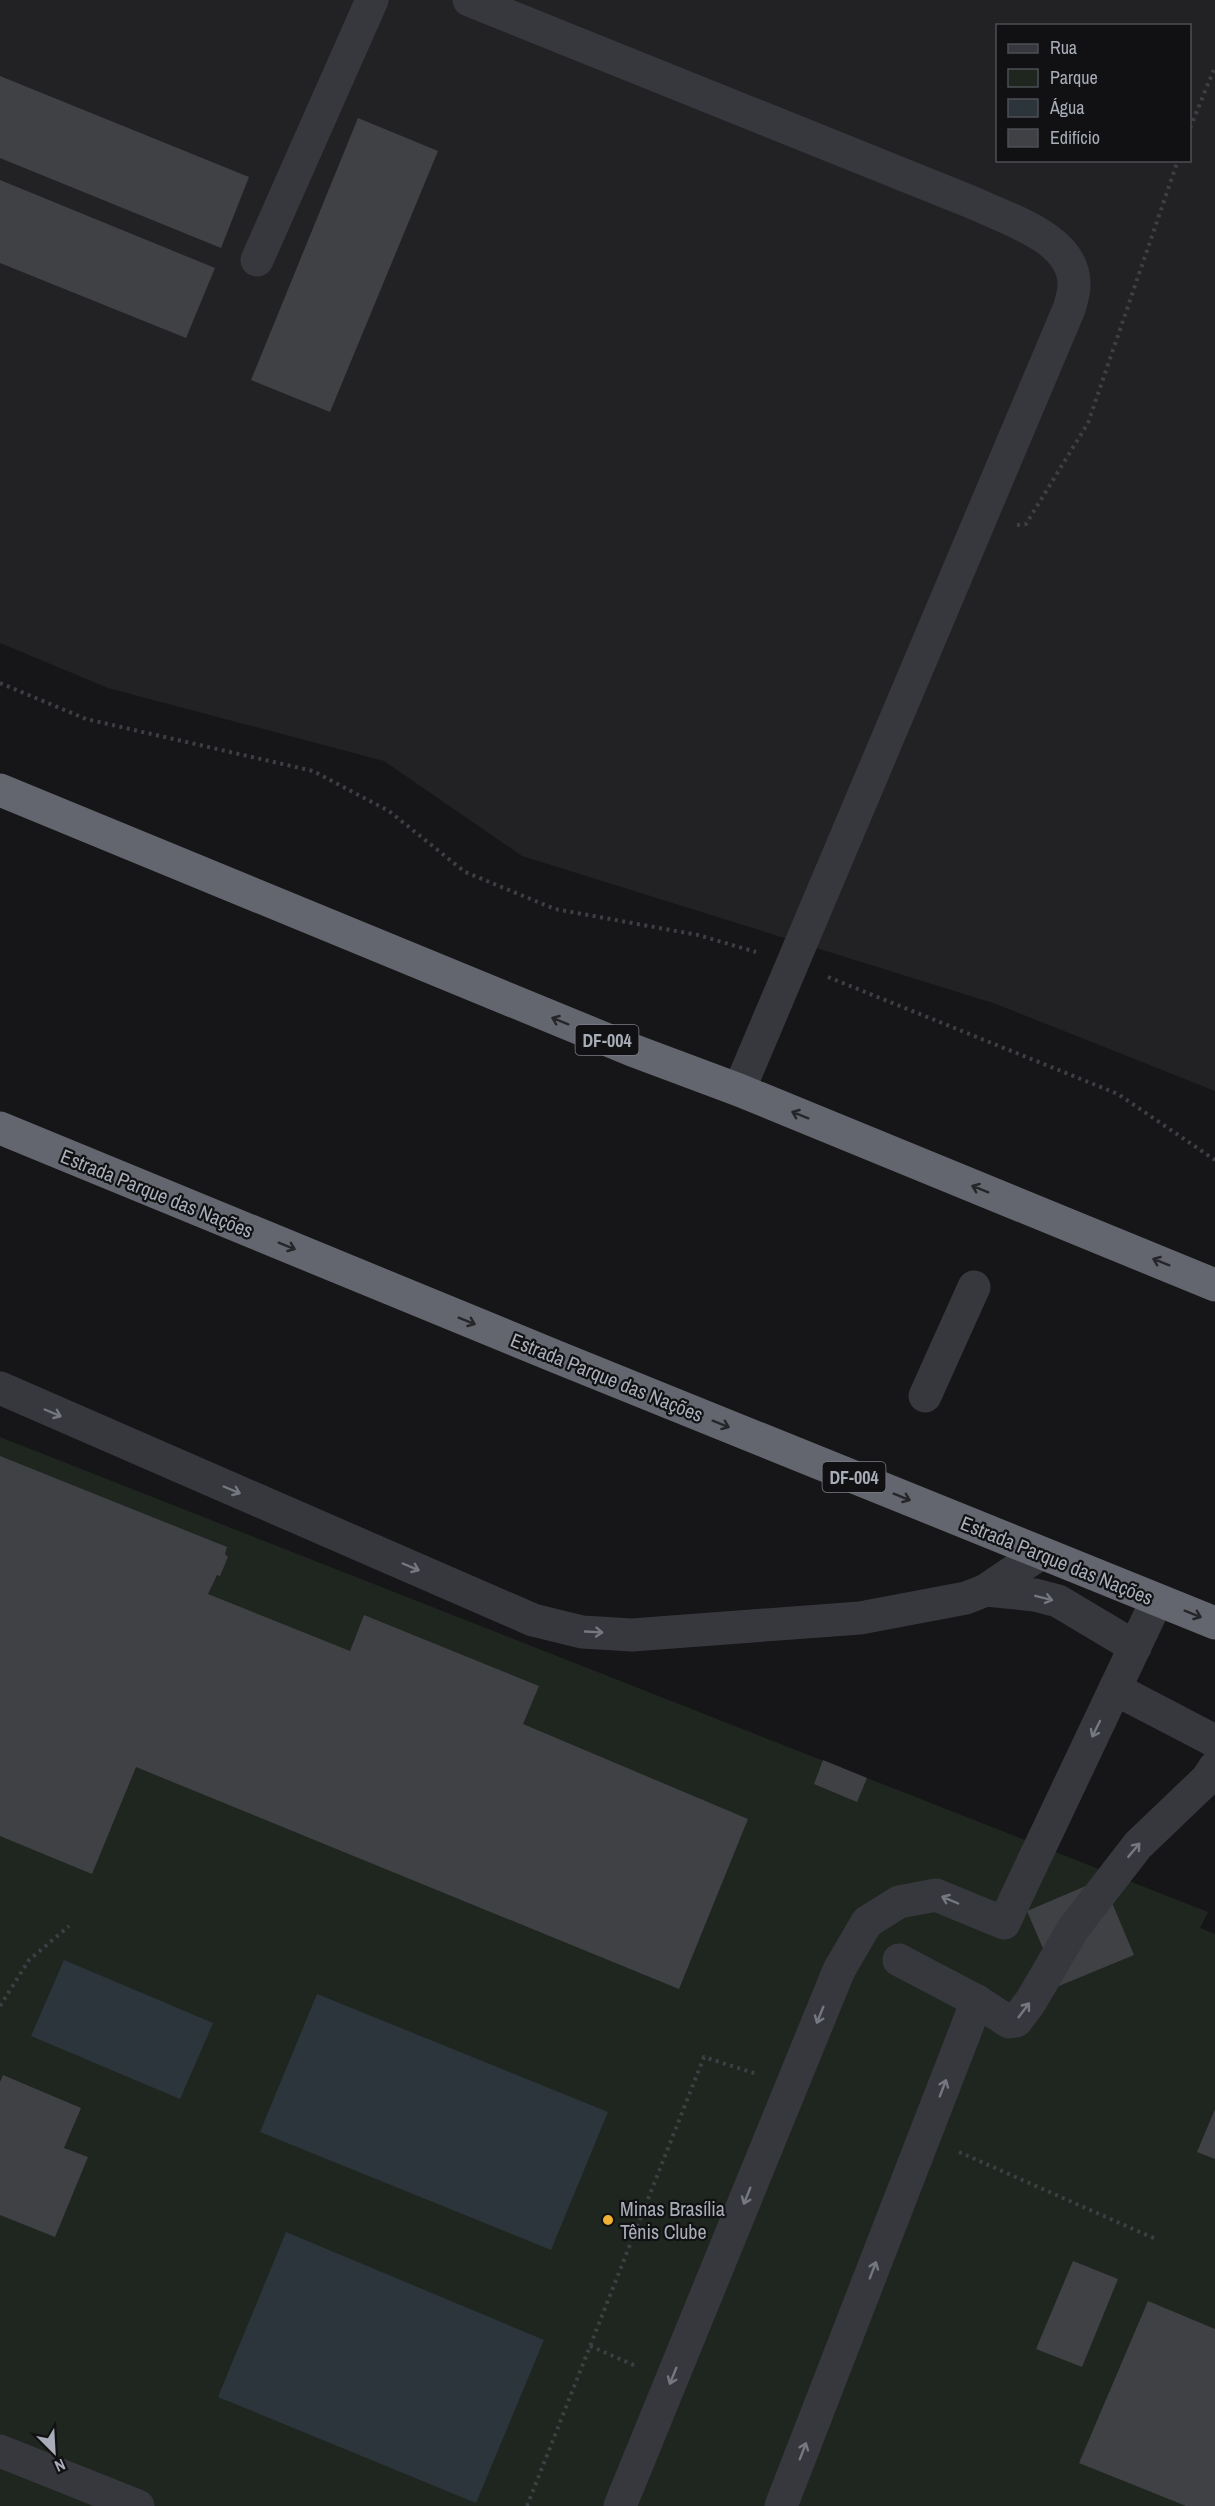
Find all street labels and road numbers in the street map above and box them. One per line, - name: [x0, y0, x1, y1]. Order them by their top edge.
- road number: DF-004: [576, 1025, 638, 1055]
- street label: Estrada Parque das Nações: [57, 1142, 257, 1244]
- street label: Estrada Parque das Nações: [507, 1326, 707, 1428]
- road number: DF-004: [822, 1462, 886, 1492]
- street label: Estrada Parque das Nações: [957, 1509, 1157, 1611]

